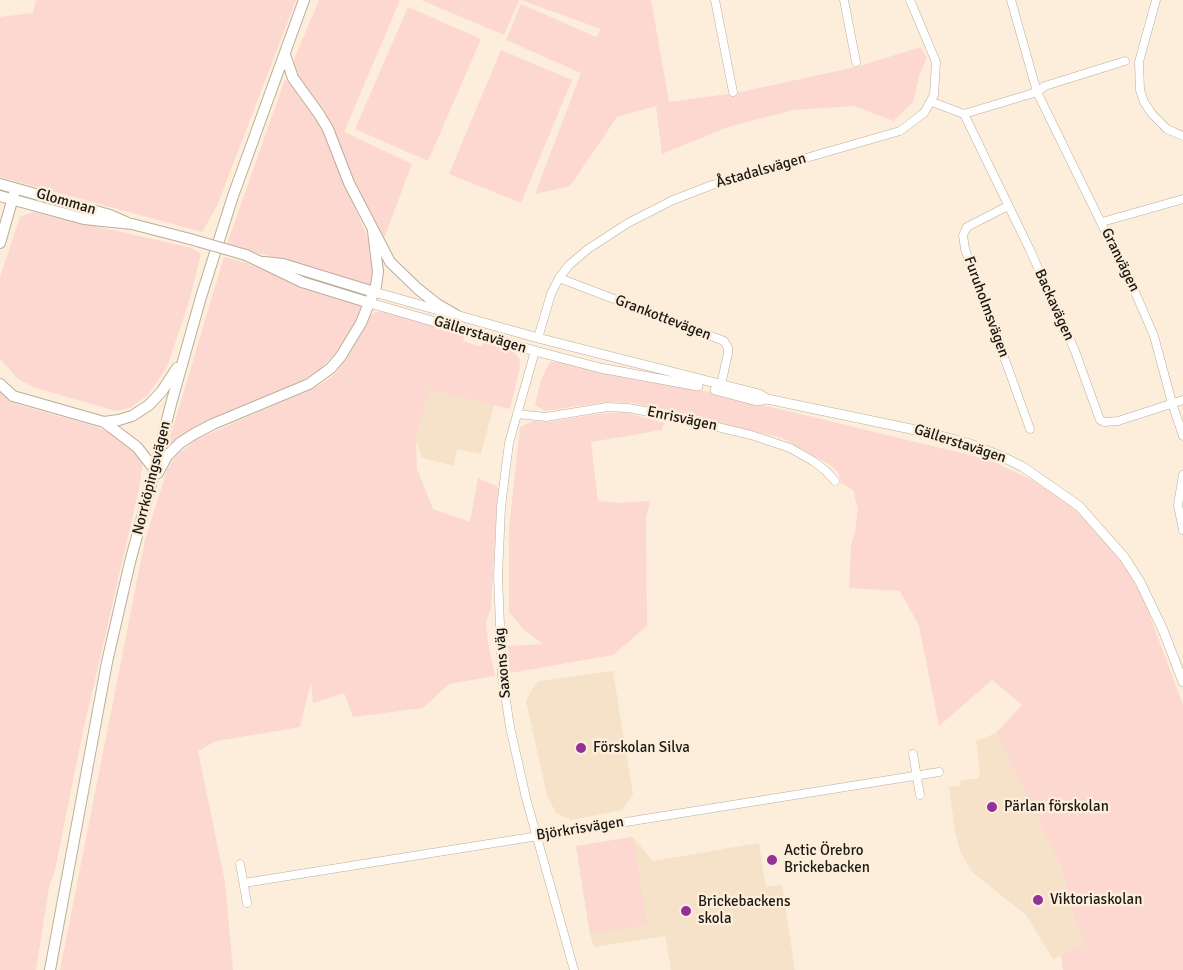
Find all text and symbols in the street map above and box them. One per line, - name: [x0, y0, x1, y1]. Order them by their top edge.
- street label: Åstadalsvägen: [714, 150, 808, 192]
- street label: Glomman: [34, 185, 98, 219]
- street label: Granvägen: [1097, 225, 1143, 295]
- street label: Furuholmsvägen: [959, 254, 1013, 360]
- street label: Backavägen: [1030, 266, 1078, 344]
- street label: Grankottevägen: [612, 291, 714, 345]
- street label: Gällerstavägen: [432, 312, 528, 358]
- street label: Enrisvägen: [645, 403, 719, 435]
- street label: Norrköpingsvägen: [129, 419, 175, 537]
- street label: Gällerstavägen: [912, 421, 1008, 467]
- street label: Saxons väg: [491, 627, 515, 699]
- place label: Förskolan Silva: [593, 739, 690, 757]
- marker: Förskolan Silva: [574, 741, 588, 755]
- place label: Pärlan förskolan: [1004, 798, 1109, 816]
- marker: Pärlan förskolan: [985, 800, 999, 814]
- street label: Björkrisvägen: [535, 813, 625, 845]
- place label: Actic Örebro Brickebacken: [784, 842, 870, 877]
- marker: Actic Örebro Brickebacken: [765, 853, 779, 867]
- place label: Viktoriaskolan: [1050, 891, 1142, 909]
- place label: Brickebackens skola: [698, 893, 791, 928]
- marker: Viktoriaskolan: [1031, 893, 1045, 907]
- marker: Brickebackens skola: [679, 904, 693, 918]

